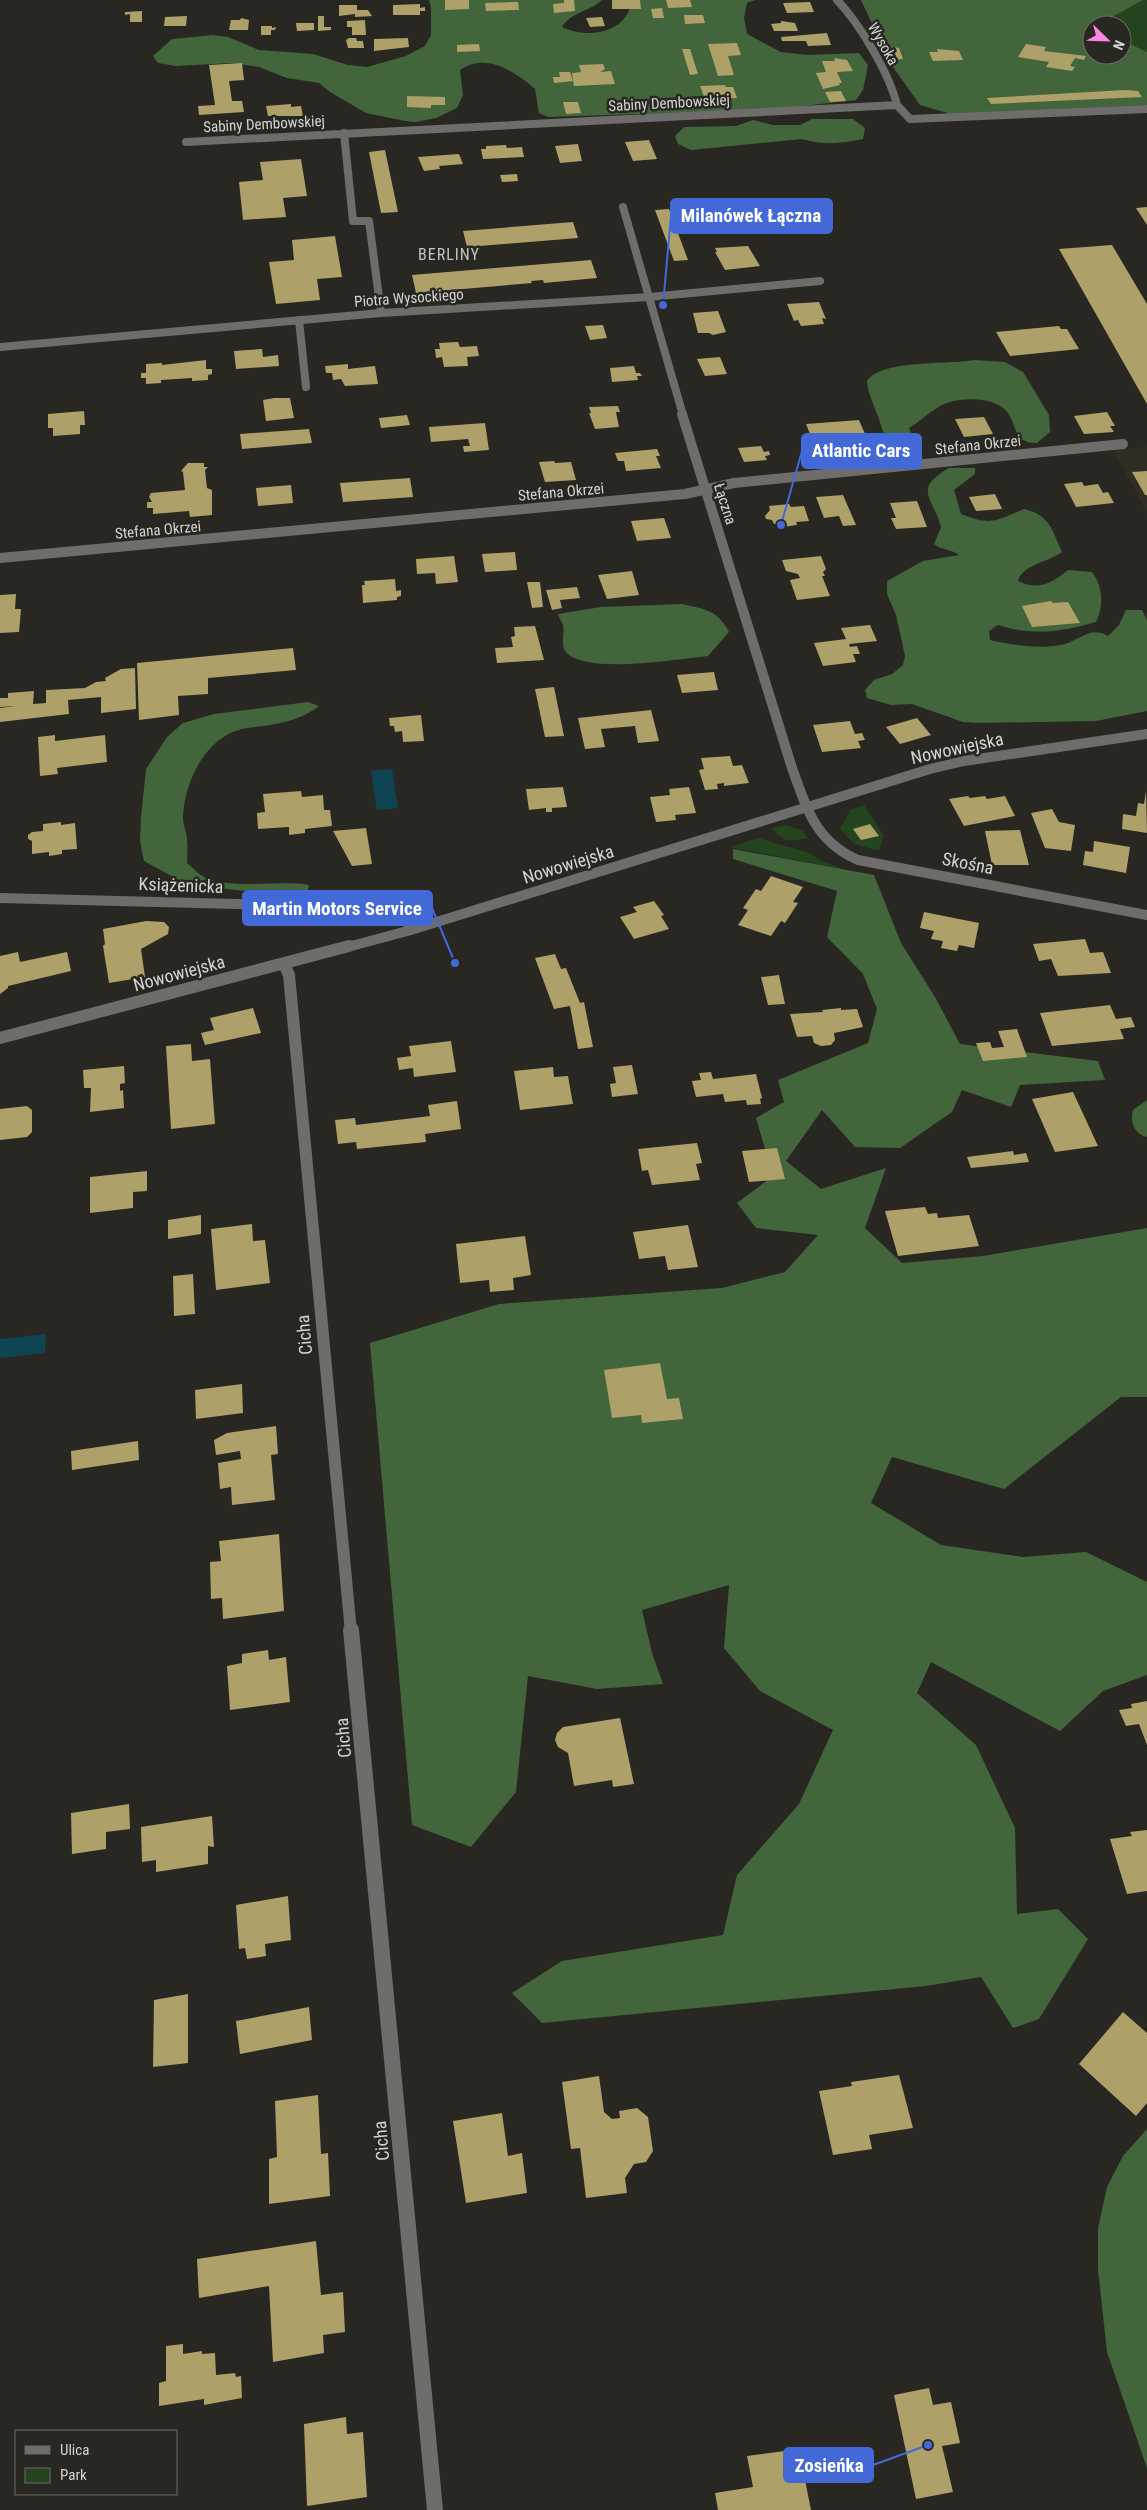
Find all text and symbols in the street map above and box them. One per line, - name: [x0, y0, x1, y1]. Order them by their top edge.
- north arrow: [1082, 15, 1132, 65]
- street label: Wysoka: [864, 20, 902, 68]
- text: N: [1110, 38, 1128, 52]
- street label: Sabiny Dembowskiej: [608, 91, 730, 115]
- street label: Sabiny Dembowskiej: [203, 112, 325, 136]
- callout: Milanówek Łączna: [671, 199, 832, 233]
- text: Milanówek Łączna: [681, 204, 821, 227]
- district label: BERLINY: [418, 245, 480, 264]
- street label: Piotra Wysockiego: [354, 285, 464, 311]
- street label: Stefana Okrzei: [934, 432, 1022, 458]
- callout: Atlantic Cars: [802, 434, 921, 468]
- text: Atlantic Cars: [812, 439, 910, 462]
- street label: Stefana Okrzei: [517, 479, 605, 505]
- street label: Łączna: [710, 481, 740, 527]
- street label: Stefana Okrzei: [114, 517, 202, 543]
- street label: Nowowiejska: [909, 728, 1005, 768]
- street label: Nowowiejska: [520, 840, 616, 888]
- street label: Skośna: [940, 848, 996, 878]
- street label: Książenicka: [138, 873, 224, 897]
- callout: Martin Motors Service: [243, 891, 432, 925]
- text: Martin Motors Service: [252, 897, 422, 920]
- street label: Nowowiejska: [131, 951, 227, 995]
- street label: Cicha: [292, 1314, 316, 1356]
- street label: Cicha: [331, 1717, 355, 1759]
- street label: Cicha: [369, 2120, 393, 2162]
- legend: [15, 2430, 178, 2495]
- text: Ulica: [60, 2441, 89, 2459]
- callout: Zosieńka: [784, 2448, 873, 2482]
- text: Zosieńka: [794, 2454, 864, 2477]
- text: Park: [60, 2466, 87, 2484]

